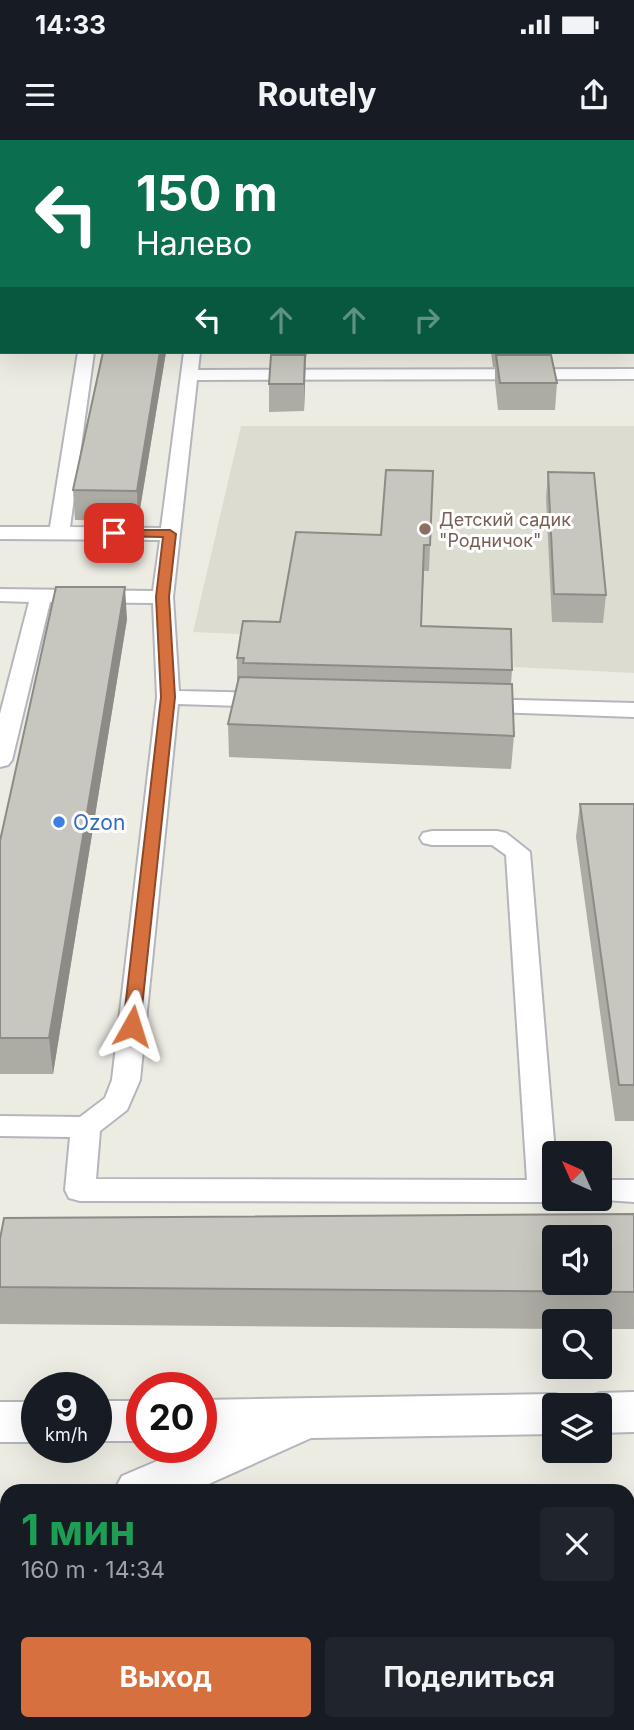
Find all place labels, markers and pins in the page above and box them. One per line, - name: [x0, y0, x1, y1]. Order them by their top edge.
- pin: [84, 503, 144, 563]
- place label: Детский садик "Родничок": [439, 509, 571, 551]
- marker: Детский садик "Родничок": [417, 521, 433, 537]
- place label: Ozon: [73, 810, 125, 835]
- marker: Ozon: [51, 814, 67, 830]

